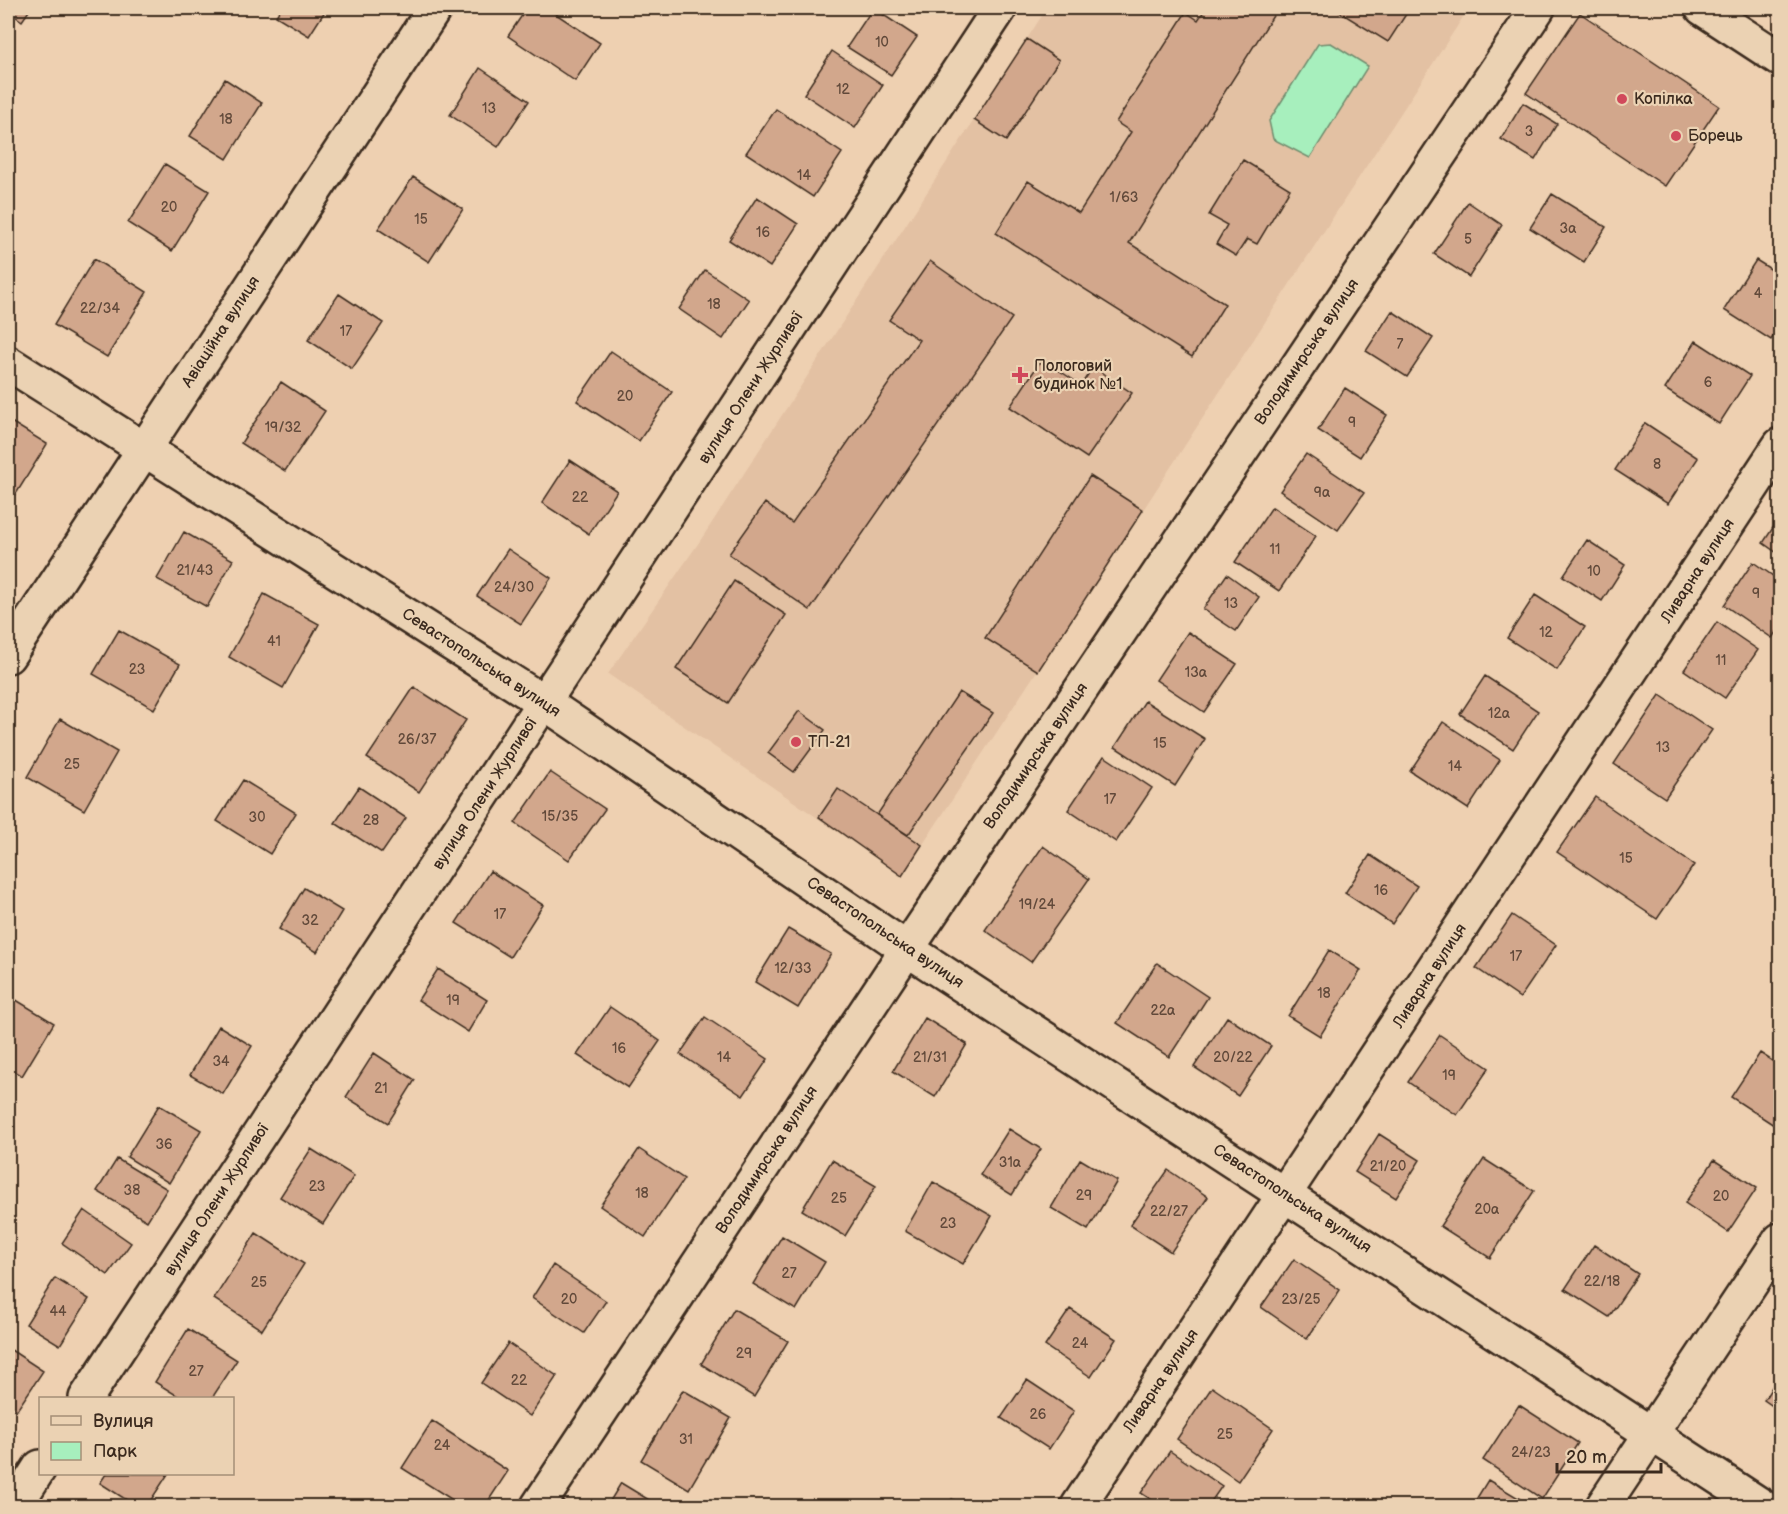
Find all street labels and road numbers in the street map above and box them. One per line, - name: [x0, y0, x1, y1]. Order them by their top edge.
- street label: Авіаційна вулиця: [177, 273, 264, 392]
- street label: Володимирська вулиця: [1251, 275, 1363, 429]
- street label: вулиця Олени Журливої: [695, 308, 808, 467]
- street label: Ливарна вулиця: [1657, 515, 1739, 628]
- street label: Севастопольська вулиця: [398, 605, 564, 721]
- street label: Володимирська вулиця: [980, 679, 1092, 833]
- street label: вулиця Олени Журливої: [429, 714, 542, 873]
- street label: Севастопольська вулиця: [803, 873, 967, 993]
- street label: Ливарна вулиця: [1389, 920, 1471, 1033]
- street label: Володимирська вулиця: [712, 1082, 822, 1237]
- street label: вулиця Олени Журливої: [161, 1120, 274, 1279]
- street label: Севастопольська вулиця: [1209, 1141, 1375, 1257]
- street label: Ливарна вулиця: [1119, 1325, 1203, 1437]

